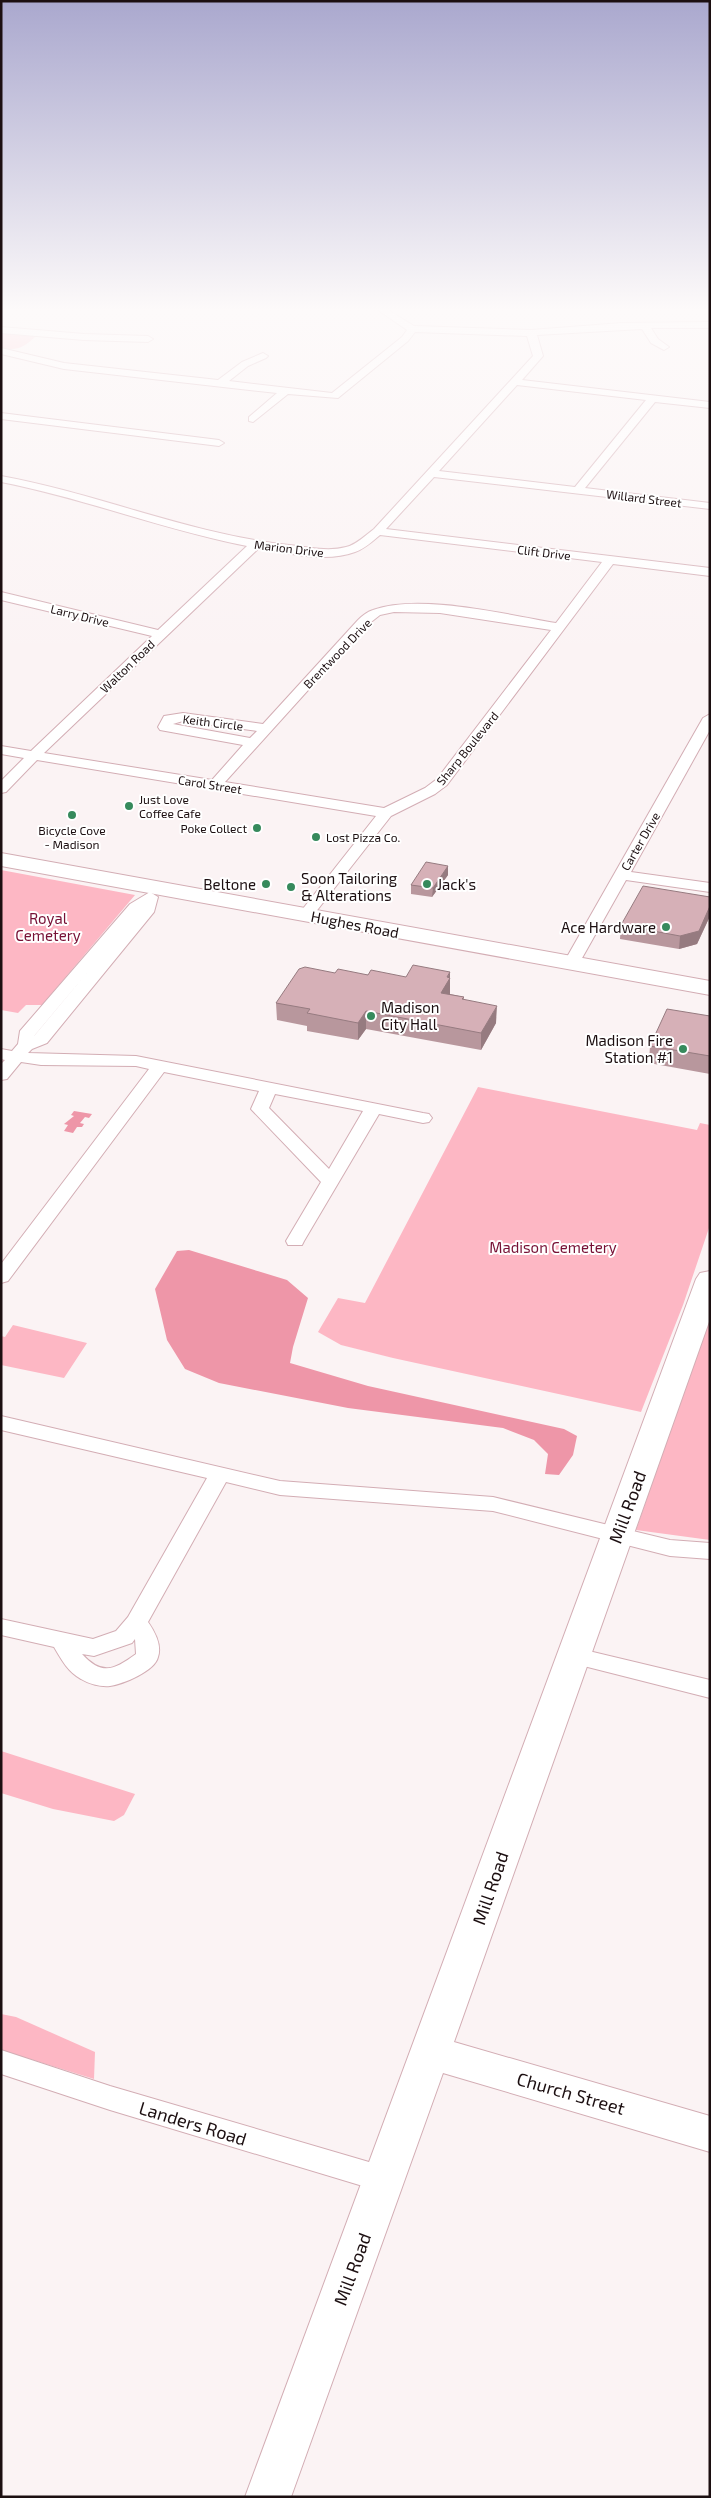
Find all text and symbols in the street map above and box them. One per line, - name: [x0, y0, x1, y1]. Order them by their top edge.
- street label: Willard Street: [606, 486, 683, 510]
- street label: Marion Drive: [253, 537, 325, 559]
- street label: Clift Drive: [517, 542, 571, 562]
- street label: Larry Drive: [49, 601, 111, 629]
- street label: Brentwood Drive: [300, 615, 374, 691]
- street label: Walton Road: [97, 637, 157, 695]
- street label: Sharp Boulevard: [433, 709, 501, 787]
- street label: Keith Circle: [182, 711, 244, 733]
- street label: Carol Street: [177, 772, 243, 796]
- place label: Just Love Coffee Cafe: [139, 792, 201, 820]
- marker: Just Love Coffee Cafe: [123, 800, 135, 812]
- marker: Bicycle Cove - Madison: [66, 809, 78, 821]
- street label: Carter Drive: [618, 809, 662, 873]
- place label: Poke Collect: [180, 821, 247, 835]
- marker: Poke Collect: [251, 822, 263, 834]
- place label: Bicycle Cove - Madison: [38, 823, 106, 851]
- place label: Lost Pizza Co.: [326, 830, 400, 844]
- marker: Lost Pizza Co.: [310, 831, 322, 843]
- place label: Soon Tailoring & Alterations: [301, 869, 398, 904]
- place label: Beltone: [203, 875, 256, 893]
- place label: Jack's: [437, 875, 476, 893]
- marker: Beltone: [260, 878, 272, 890]
- marker: Jack's: [421, 878, 433, 890]
- marker: Soon Tailoring & Alterations: [285, 881, 297, 893]
- street label: Hughes Road: [309, 907, 401, 941]
- park label: Royal Cemetery: [15, 909, 81, 944]
- place label: Ace Hardware: [561, 918, 656, 936]
- marker: Ace Hardware: [660, 921, 672, 933]
- place label: Madison City Hall: [381, 998, 440, 1033]
- marker: Madison City Hall: [365, 1010, 377, 1022]
- place label: Madison Fire Station #1: [585, 1031, 673, 1066]
- marker: Madison Fire Station #1: [677, 1043, 689, 1055]
- park label: Madison Cemetery: [489, 1238, 617, 1256]
- street label: Mill Road: [604, 1468, 650, 1546]
- street label: Mill Road: [467, 1849, 513, 1927]
- street label: Church Street: [514, 2067, 628, 2119]
- street label: Landers Road: [137, 2096, 249, 2150]
- street label: Mill Road: [329, 2230, 375, 2308]

